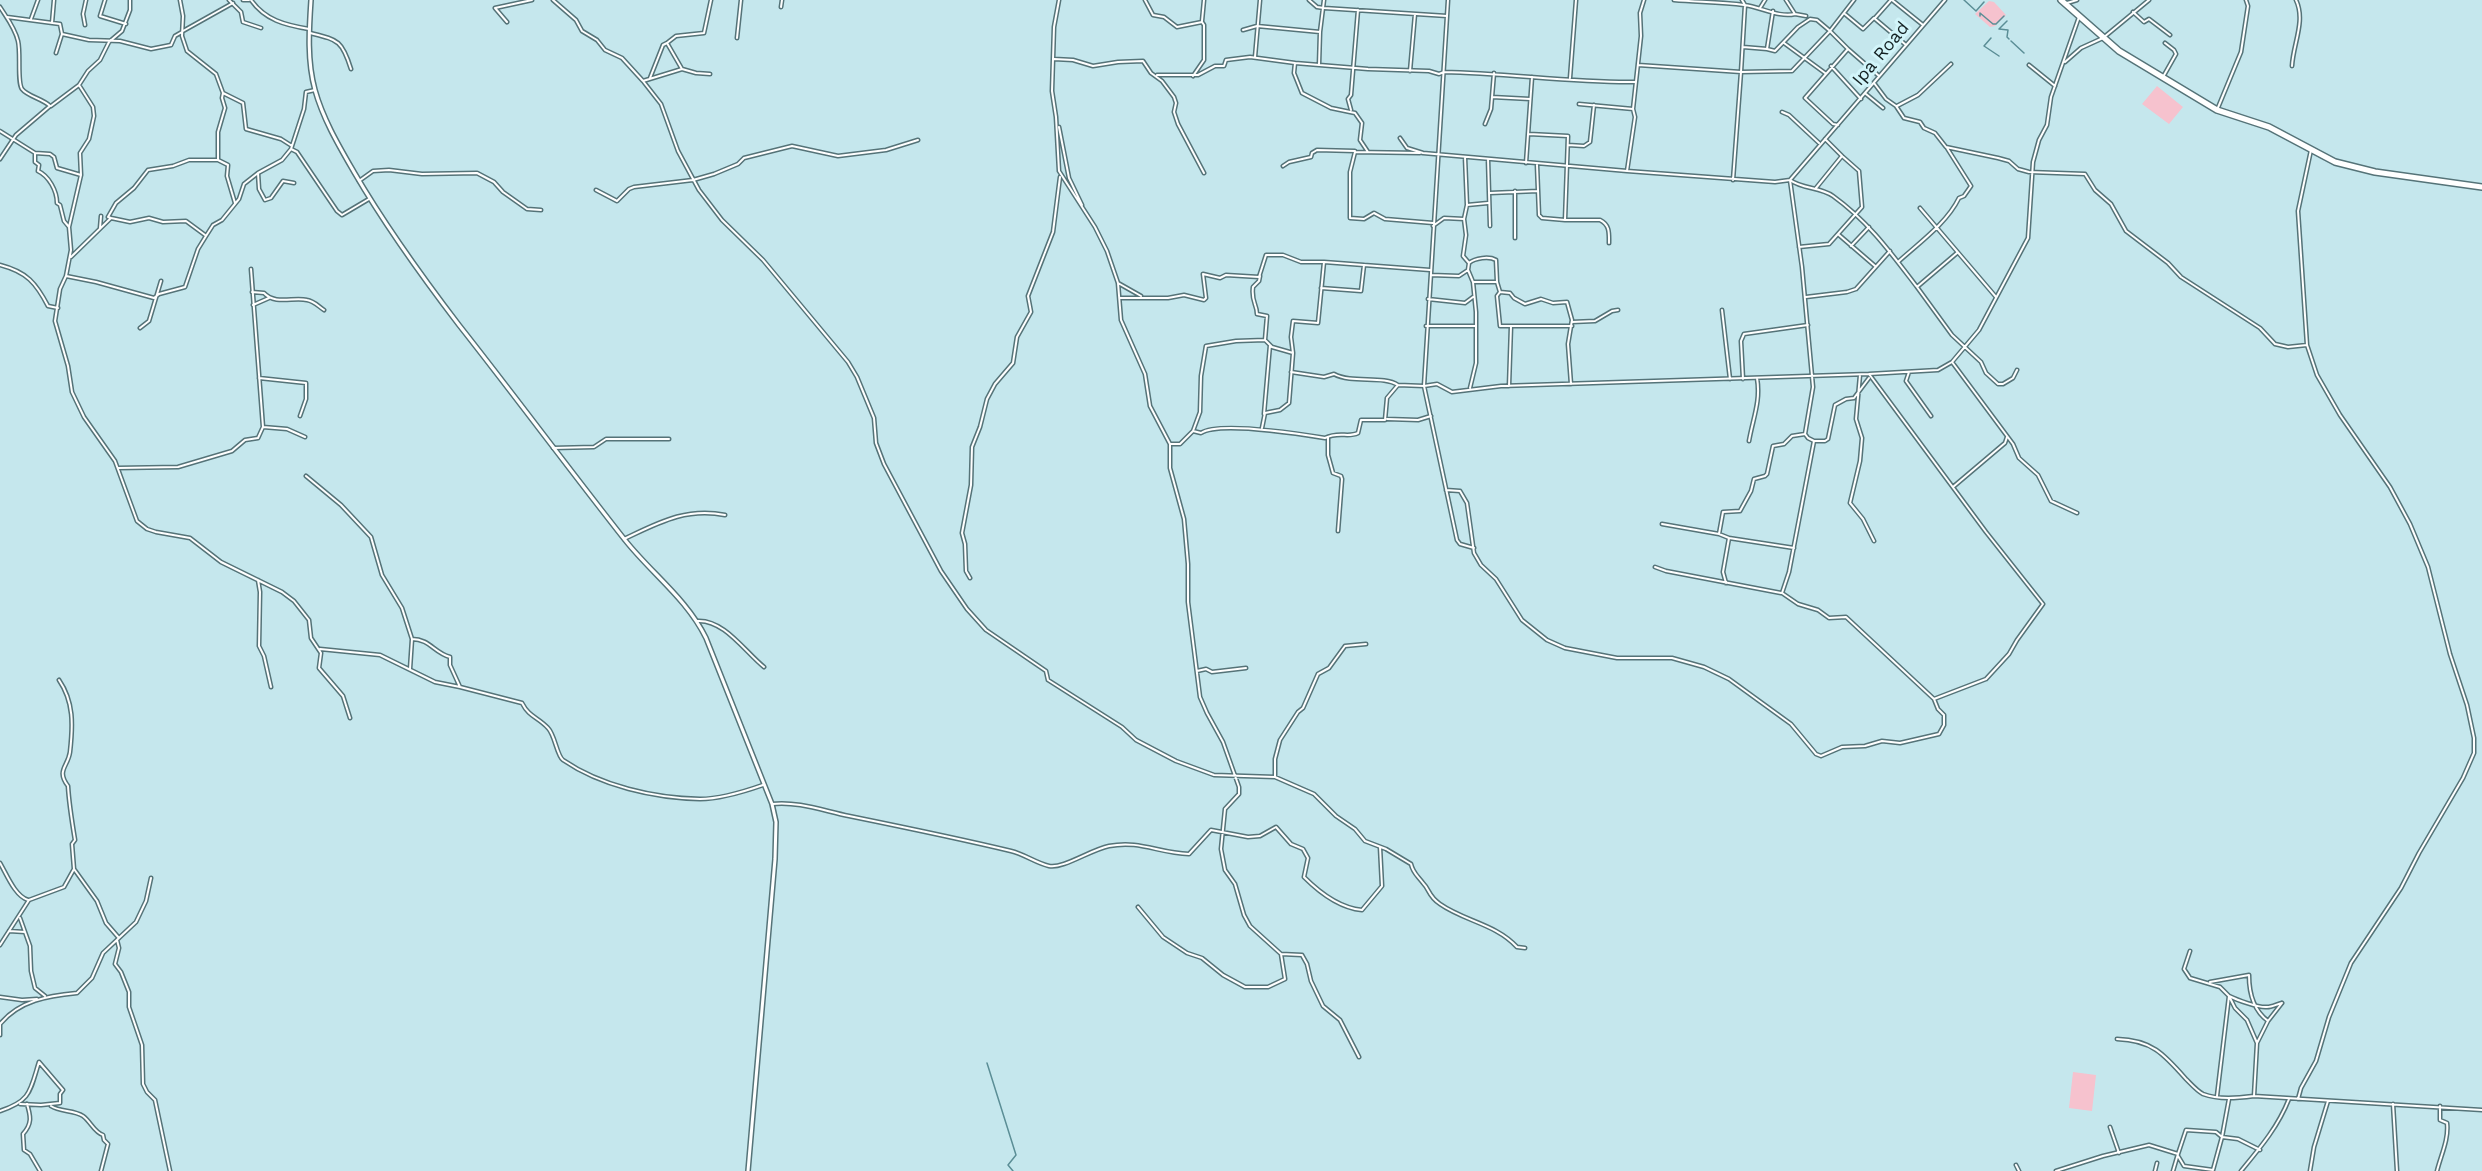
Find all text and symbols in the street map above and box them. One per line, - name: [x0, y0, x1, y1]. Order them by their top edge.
- street label: Ipa Road: [1848, 18, 1914, 90]

